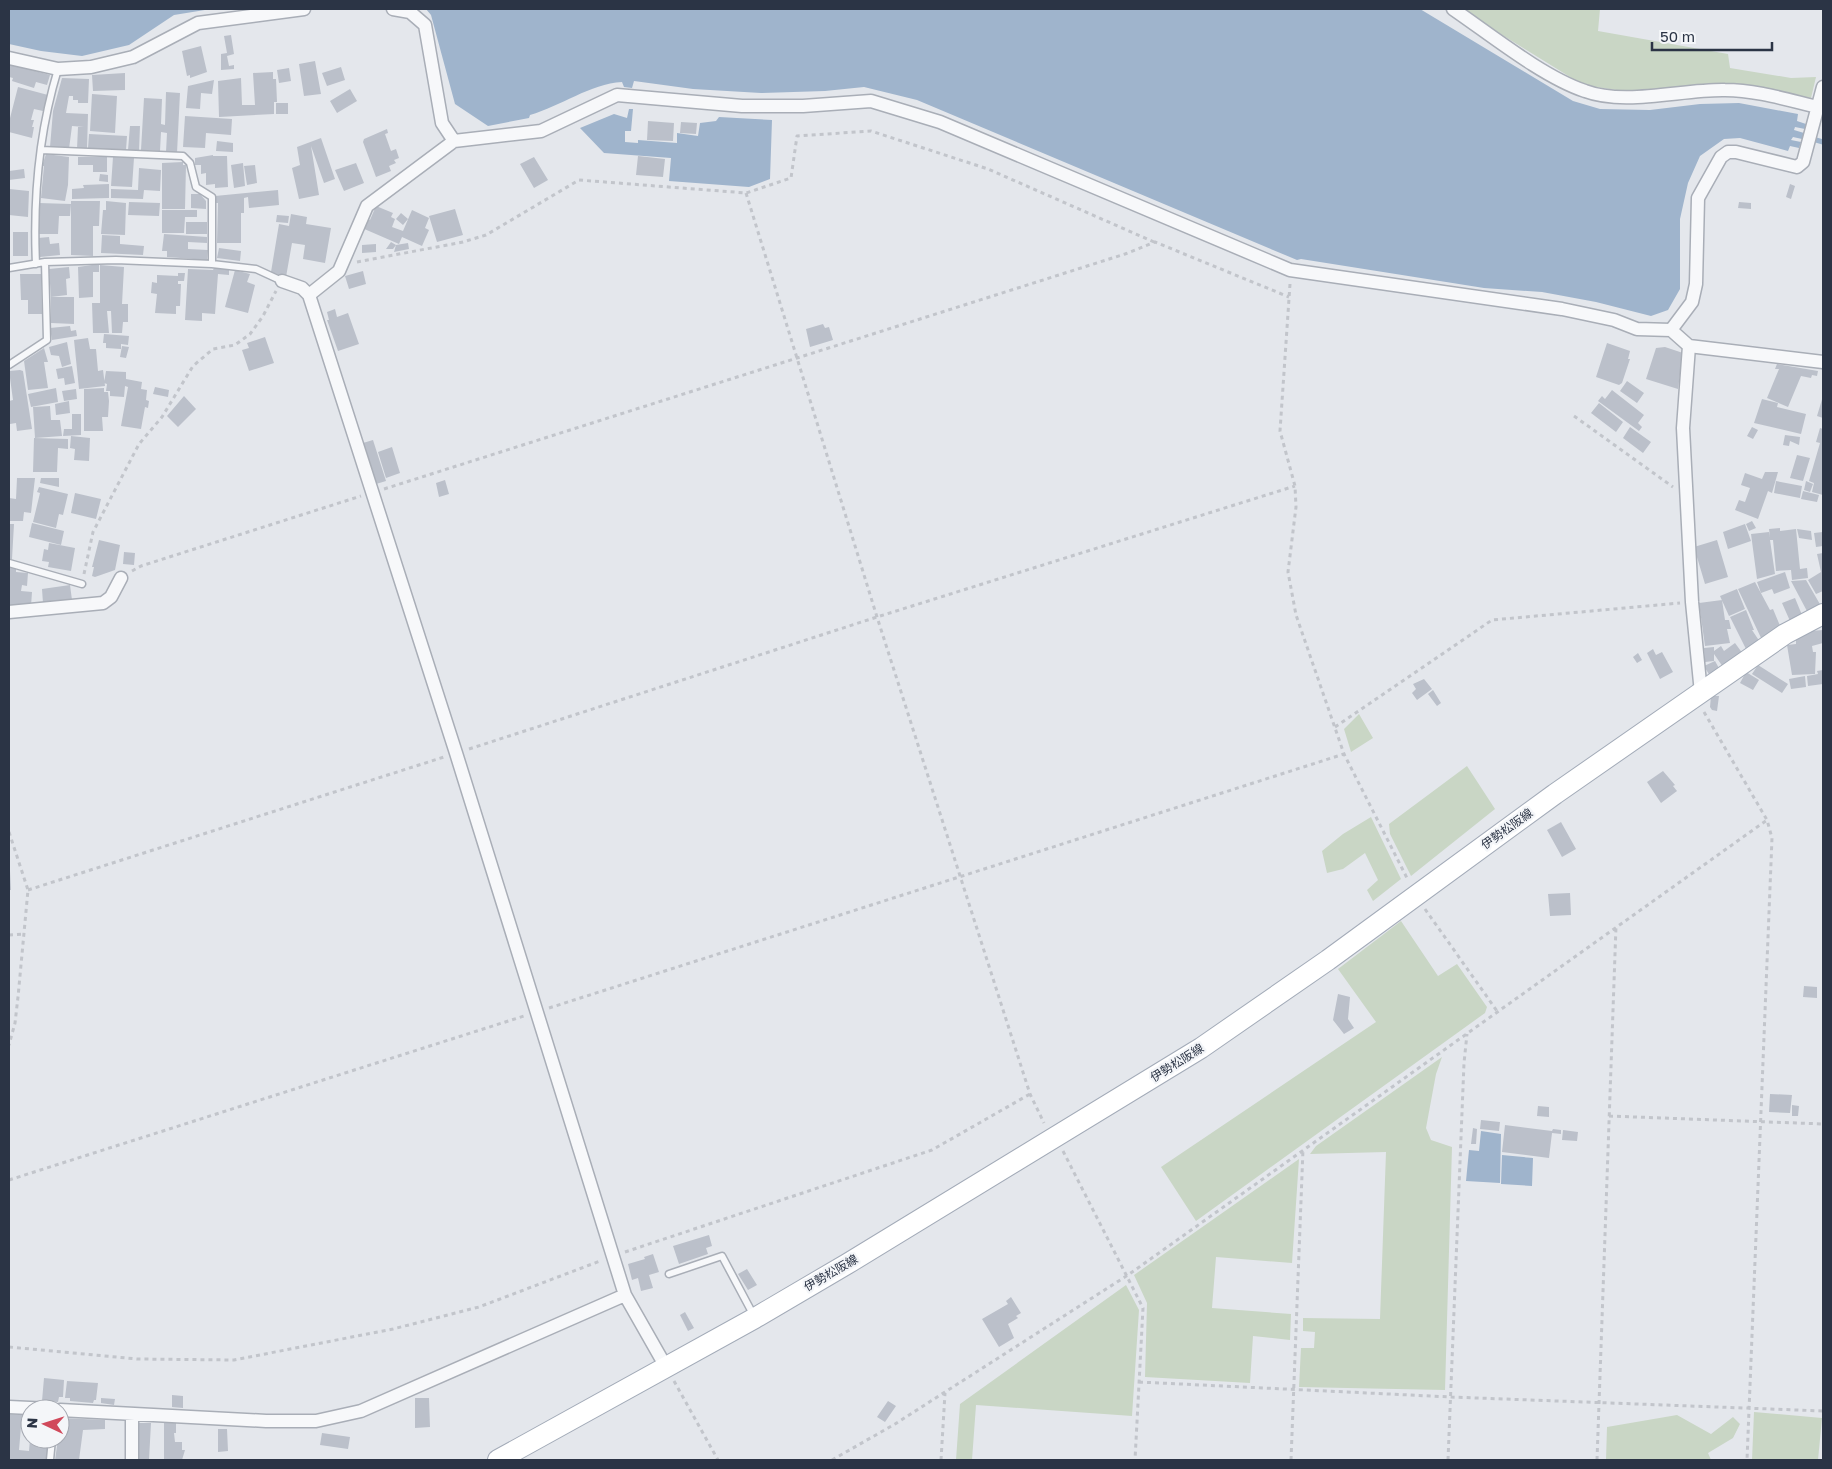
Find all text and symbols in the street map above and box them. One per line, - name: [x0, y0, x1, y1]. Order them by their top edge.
- scale bar: [1652, 20, 1772, 52]
- text: 50 m: [1660, 27, 1695, 45]
- street label: 伊勢松阪線: [1478, 805, 1535, 852]
- street label: 伊勢松阪線: [1147, 1040, 1206, 1085]
- street label: 伊勢松阪線: [801, 1251, 860, 1294]
- north arrow: [20, 1399, 70, 1449]
- text: N: [23, 1417, 40, 1429]

